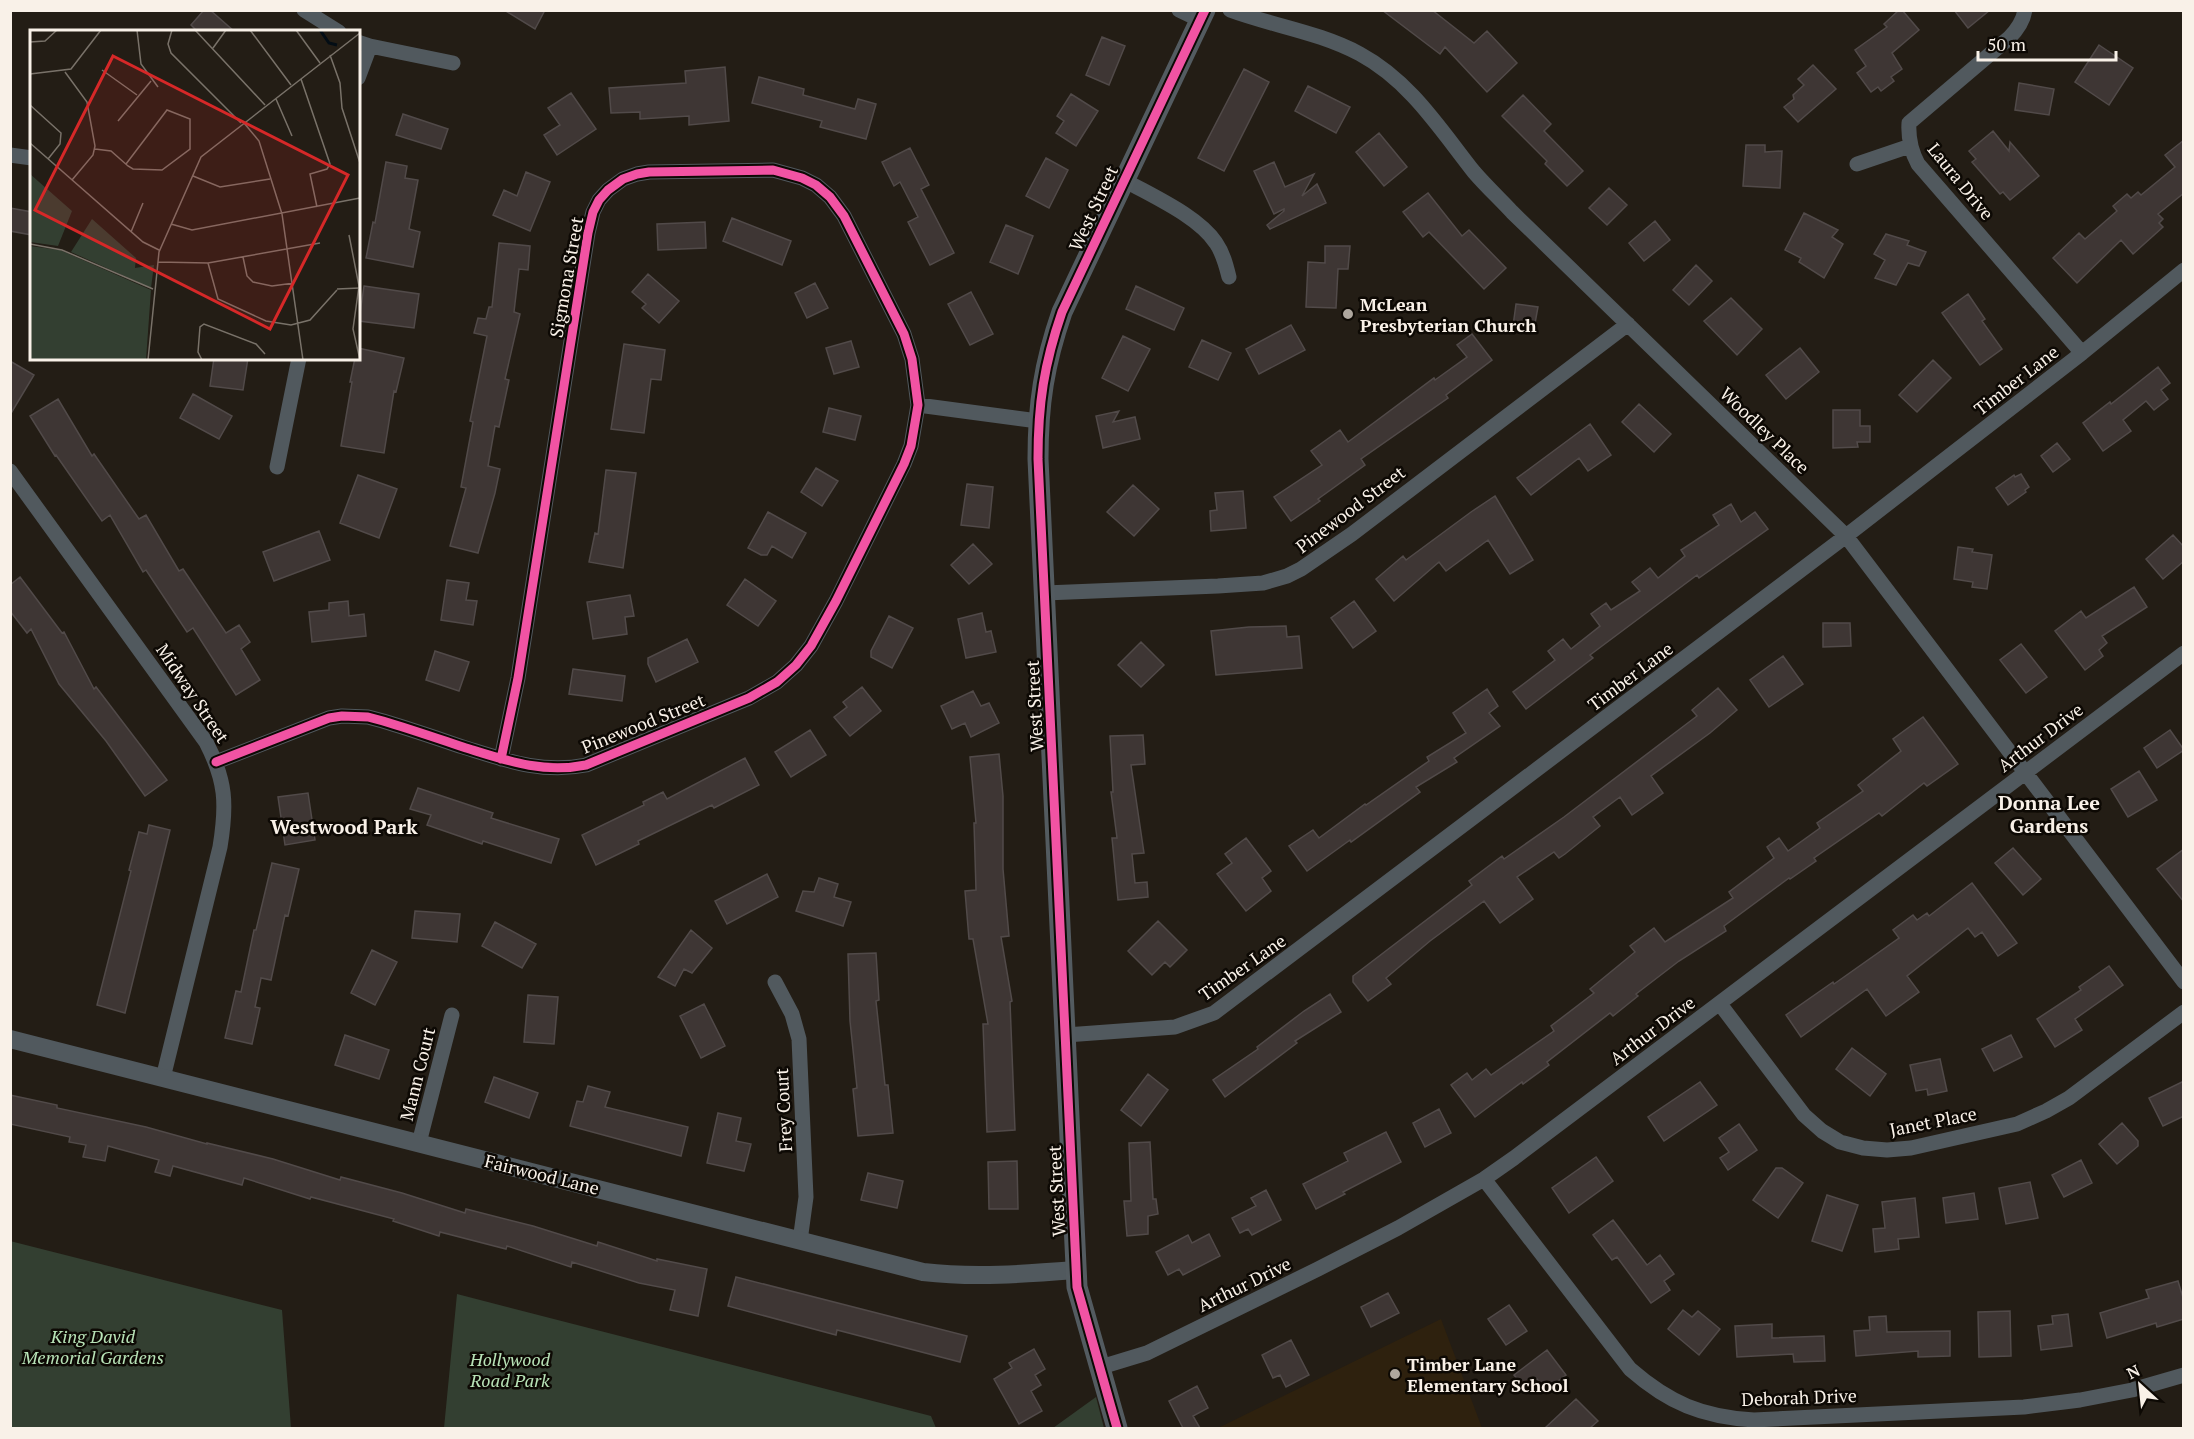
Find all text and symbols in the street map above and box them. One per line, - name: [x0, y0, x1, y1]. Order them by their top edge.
- scale bar: [1978, 24, 2116, 62]
- inset map: [30, 30, 360, 360]
- text: 50 m: [1987, 32, 2027, 56]
- street label: Laura Drive: [1923, 137, 1999, 225]
- street label: West Street: [1063, 161, 1123, 255]
- street label: Sigmona Street: [544, 214, 588, 339]
- place label: McLean Presbyterian Church: [1360, 292, 1537, 337]
- marker: McLean Presbyterian Church: [1341, 307, 1355, 321]
- street label: Timber Lane: [1969, 339, 2063, 421]
- street label: Woodley Place: [1715, 381, 1815, 479]
- street label: Pinewood Street: [1290, 460, 1410, 558]
- street label: Timber Lane: [1582, 636, 1678, 716]
- street label: Midway Street: [151, 639, 235, 748]
- street label: West Street: [1020, 659, 1048, 752]
- street label: Pinewood Street: [578, 687, 709, 759]
- street label: Arthur Drive: [1992, 697, 2088, 777]
- district label: Donna Lee Gardens: [1998, 789, 2100, 839]
- district label: Westwood Park: [270, 813, 418, 840]
- street label: Timber Lane: [1194, 928, 1290, 1006]
- street label: Arthur Drive: [1604, 990, 1700, 1070]
- street label: Mann Court: [394, 1024, 440, 1123]
- street label: Frey Court: [769, 1067, 797, 1153]
- street label: Janet Place: [1887, 1101, 1979, 1141]
- street label: West Street: [1042, 1144, 1070, 1237]
- street label: Fairwood Lane: [482, 1148, 602, 1200]
- street label: Arthur Drive: [1193, 1251, 1295, 1317]
- park label: King David Memorial Gardens: [21, 1324, 164, 1369]
- park label: Hollywood Road Park: [469, 1347, 551, 1392]
- place label: Timber Lane Elementary School: [1407, 1352, 1569, 1397]
- north arrow: [2110, 1355, 2170, 1415]
- text: N: [2123, 1359, 2144, 1384]
- marker: Timber Lane Elementary School: [1388, 1367, 1402, 1381]
- street label: Deborah Drive: [1741, 1383, 1857, 1411]

